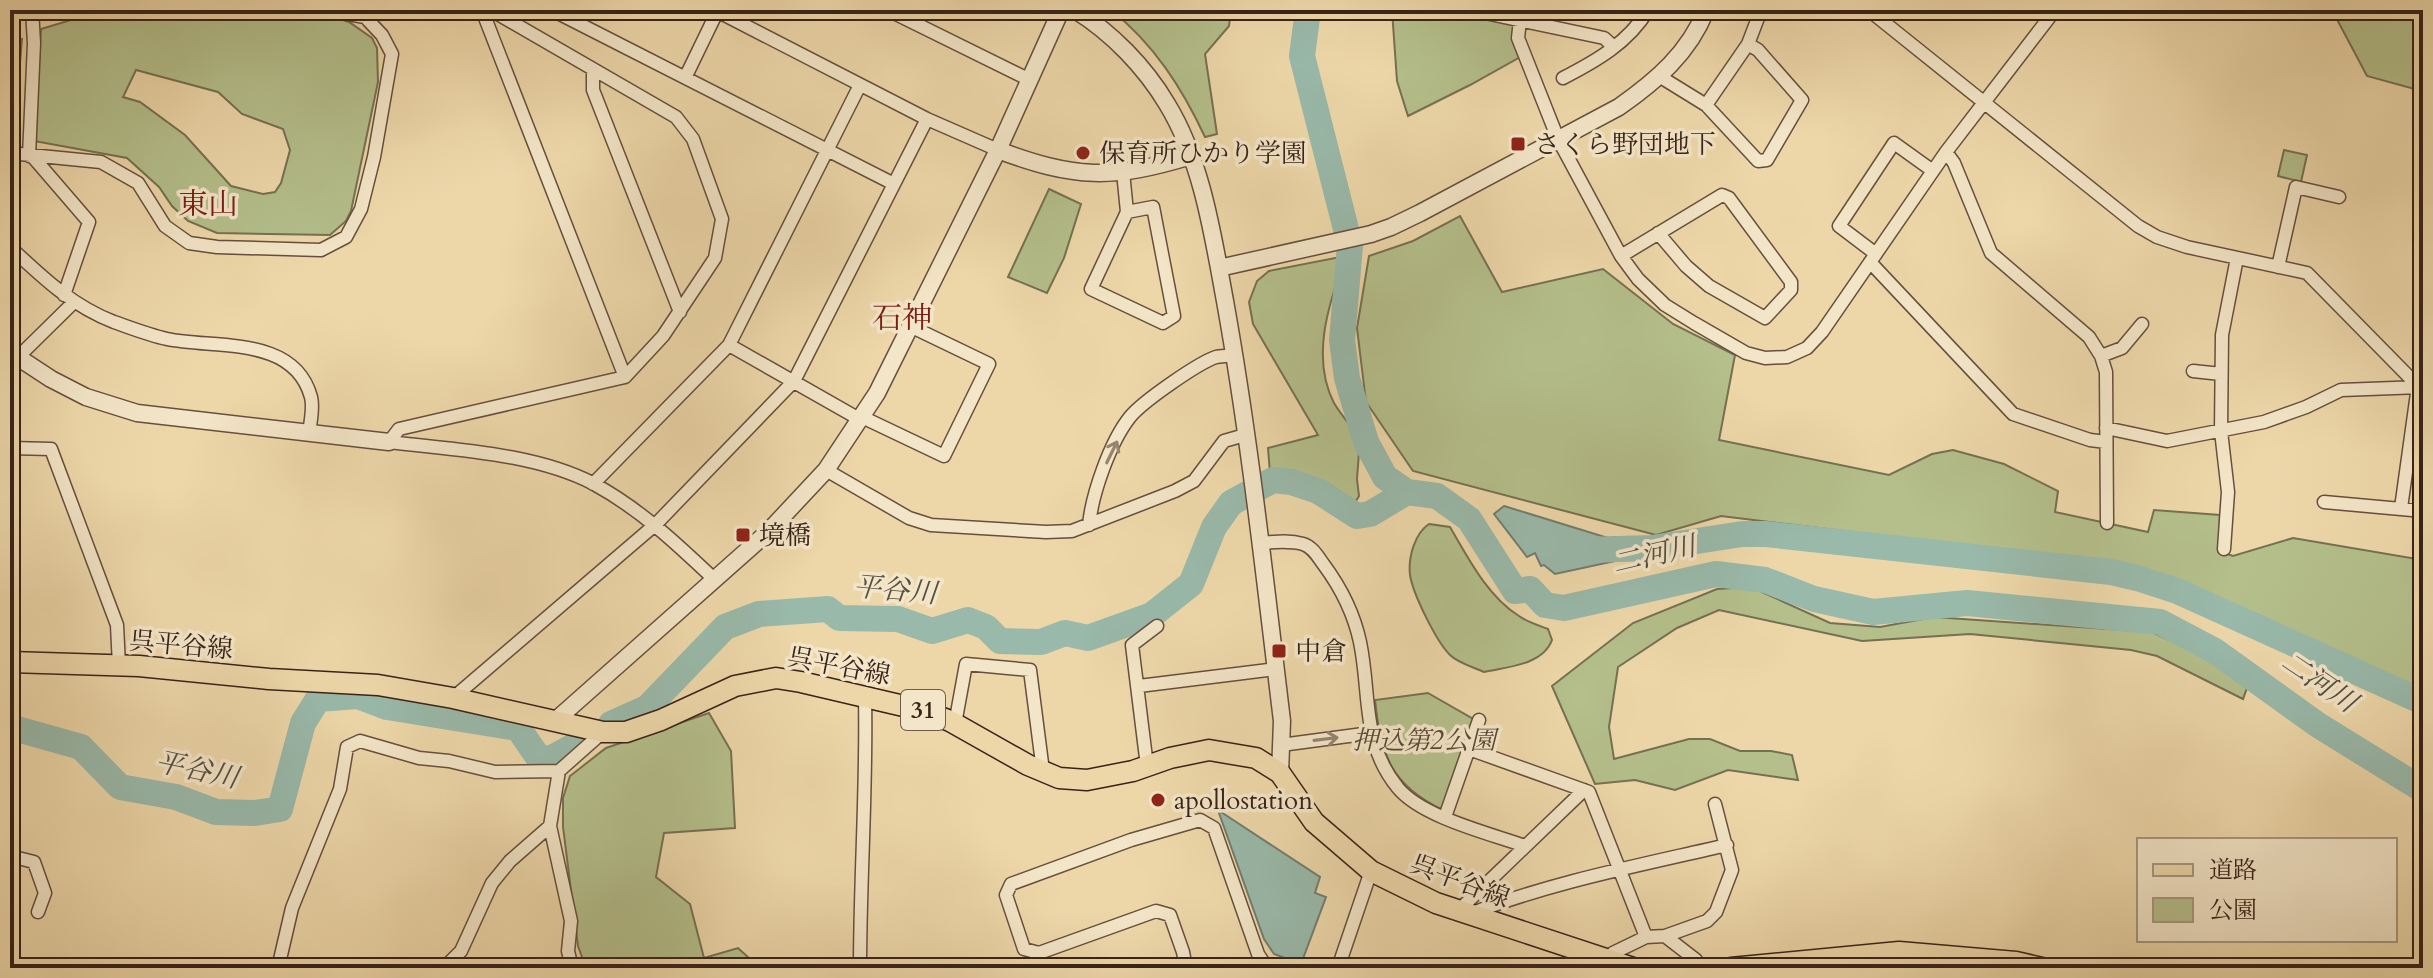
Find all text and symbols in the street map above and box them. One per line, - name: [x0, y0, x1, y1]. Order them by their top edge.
- place label: さくら野団地下: [1534, 127, 1716, 162]
- marker: さくら野団地下: [1509, 135, 1527, 153]
- place label: 保育所ひかり学園: [1099, 136, 1307, 171]
- marker: 保育所ひかり学園: [1074, 144, 1092, 162]
- district label: 東山: [178, 184, 238, 225]
- district label: 石神: [872, 298, 932, 339]
- one-way arrow: [1105, 440, 1120, 464]
- place label: 境橋: [759, 518, 811, 553]
- marker: 境橋: [734, 526, 752, 544]
- water label: 二河川: [1609, 526, 1702, 583]
- water label: 平谷川: [851, 567, 941, 613]
- street label: 呉平谷線: [128, 623, 234, 667]
- place label: 中倉: [1295, 634, 1347, 669]
- street label: 呉平谷線: [785, 639, 893, 693]
- marker: 中倉: [1270, 642, 1288, 660]
- water label: 二河川: [2274, 643, 2367, 723]
- road number: 31: [901, 690, 945, 730]
- park label: 押込第2公園: [1352, 723, 1500, 758]
- one-way arrow: [1313, 731, 1338, 746]
- water label: 平谷川: [152, 743, 245, 798]
- place label: apollostation: [1174, 783, 1313, 818]
- marker: apollostation: [1149, 791, 1167, 809]
- legend: [2137, 838, 2397, 942]
- street label: 呉平谷線: [1405, 846, 1515, 916]
- text: 道路: [2209, 854, 2257, 887]
- text: 公園: [2209, 894, 2257, 927]

